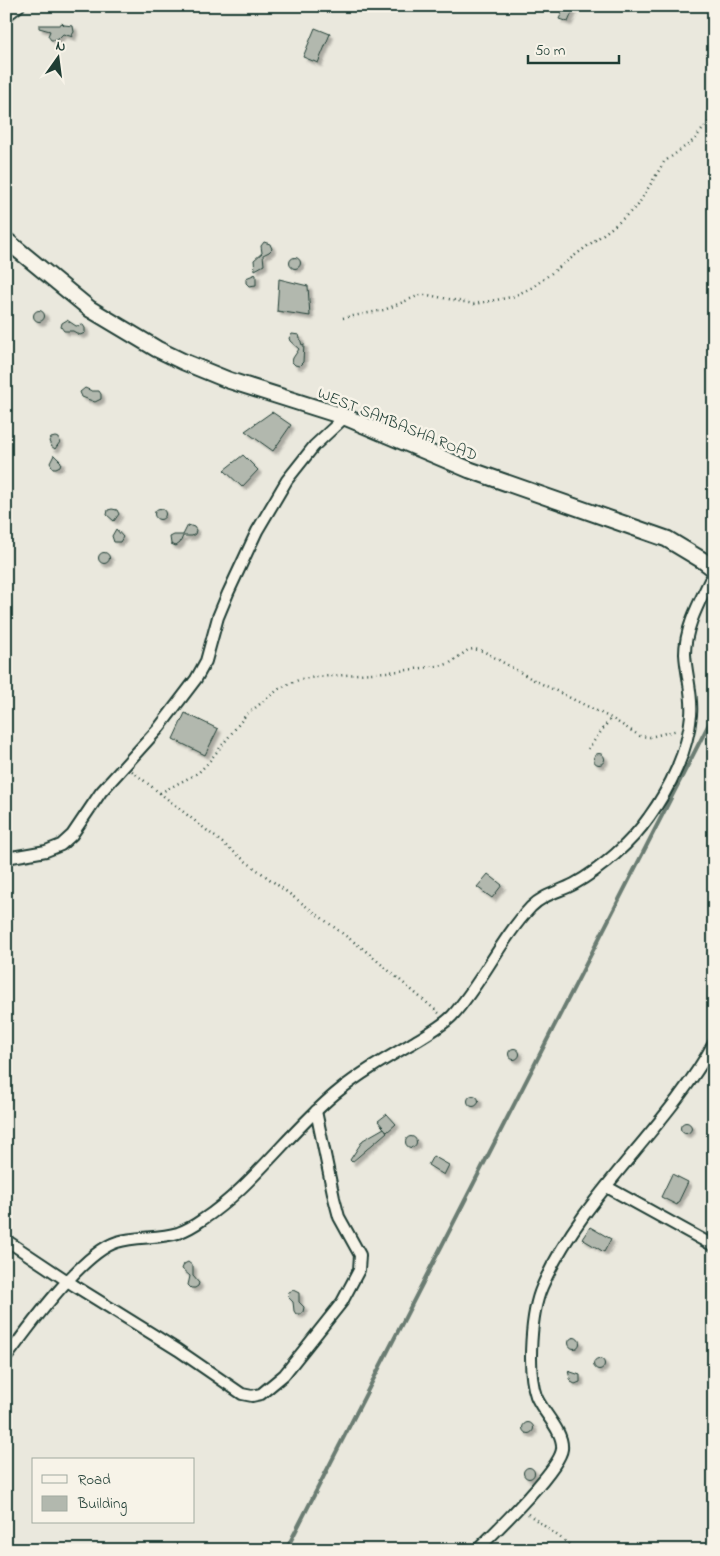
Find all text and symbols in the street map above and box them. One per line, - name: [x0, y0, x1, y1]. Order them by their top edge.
- north arrow: [32, 32, 82, 82]
- scale bar: [528, 32, 619, 64]
- text: N: [54, 36, 68, 58]
- text: 50 m: [535, 40, 566, 62]
- street label: WEST SAMBASHA ROAD: [314, 382, 481, 468]
- legend: [32, 1458, 195, 1524]
- text: Road: [78, 1469, 111, 1491]
- text: Building: [77, 1493, 127, 1516]

